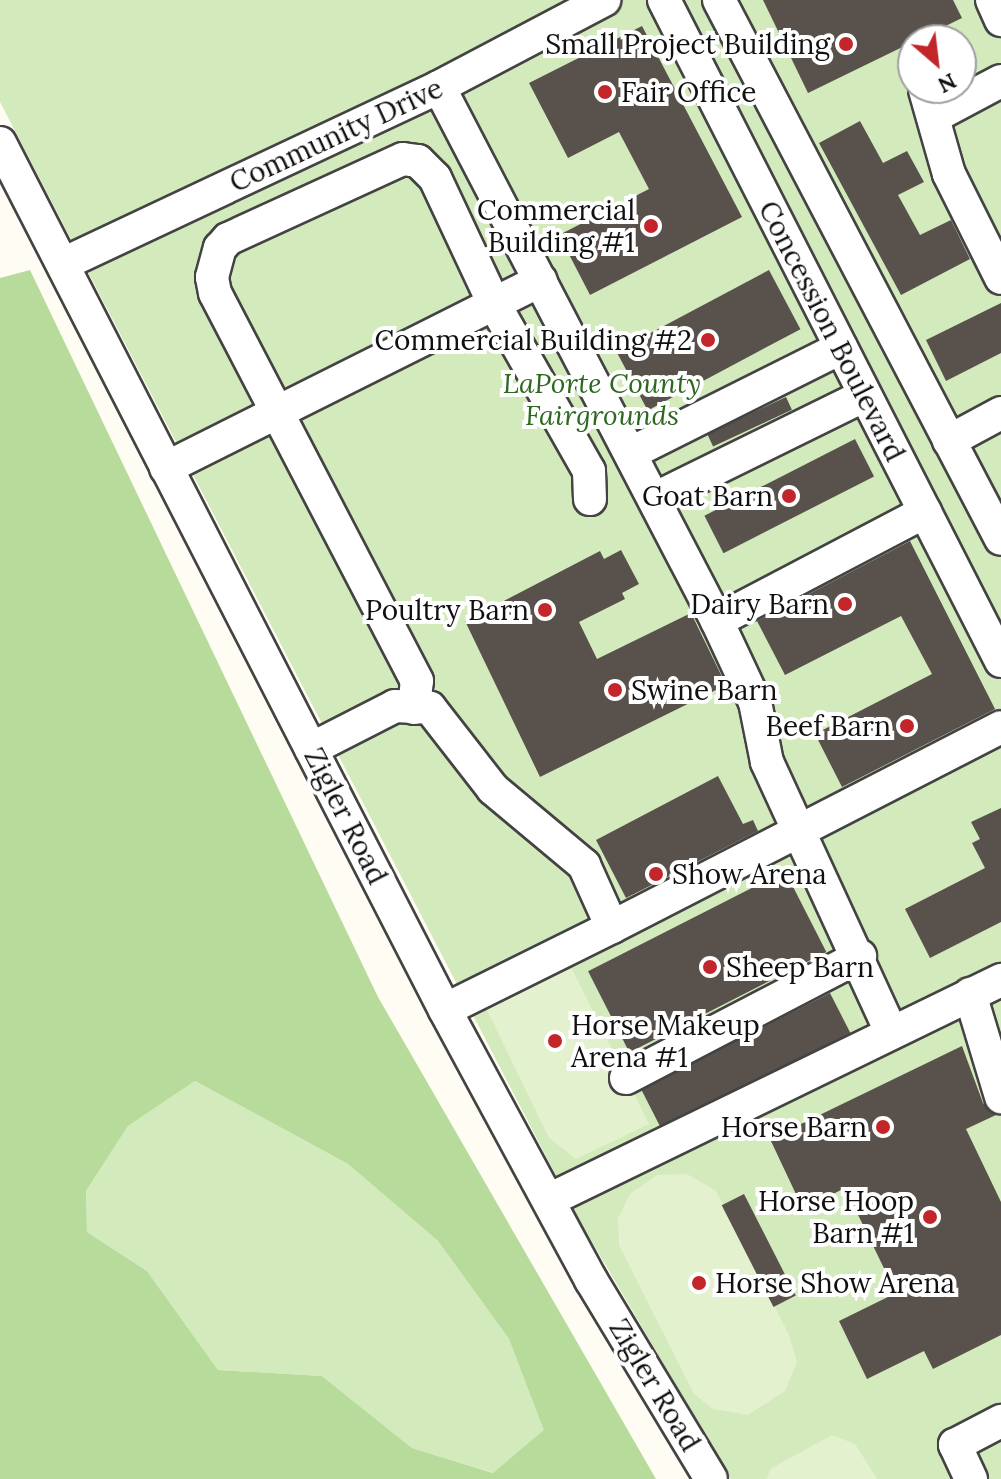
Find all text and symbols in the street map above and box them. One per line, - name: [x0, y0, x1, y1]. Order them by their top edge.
- north arrow: [897, 24, 977, 104]
- place label: Small Project Building: [545, 27, 830, 61]
- marker: Small Project Building: [837, 35, 855, 53]
- text: N: [933, 67, 961, 100]
- street label: Community Drive: [224, 71, 448, 199]
- place label: Fair Office: [621, 75, 756, 109]
- marker: Fair Office: [596, 83, 614, 101]
- place label: Commercial Building #1: [477, 193, 635, 259]
- street label: Concession Boulevard: [752, 195, 912, 467]
- marker: Commercial Building #1: [642, 217, 660, 235]
- place label: Commercial Building #2: [375, 323, 692, 357]
- marker: Commercial Building #2: [699, 331, 717, 349]
- park label: LaPorte County Fairgrounds: [503, 366, 701, 432]
- place label: Goat Barn: [642, 479, 773, 513]
- marker: Goat Barn: [780, 487, 798, 505]
- place label: Dairy Barn: [690, 587, 829, 621]
- place label: Poultry Barn: [365, 593, 529, 627]
- marker: Dairy Barn: [836, 595, 854, 613]
- marker: Poultry Barn: [536, 601, 554, 619]
- place label: Swine Barn: [631, 673, 778, 707]
- marker: Swine Barn: [606, 681, 624, 699]
- place label: Beef Barn: [766, 709, 891, 743]
- marker: Beef Barn: [898, 717, 916, 735]
- street label: Zigler Road: [297, 742, 395, 890]
- place label: Show Arena: [672, 857, 827, 891]
- marker: Show Arena: [647, 865, 665, 883]
- place label: Sheep Barn: [726, 950, 874, 984]
- marker: Sheep Barn: [701, 958, 719, 976]
- place label: Horse Makeup Arena #1: [571, 1008, 760, 1074]
- marker: Horse Makeup Arena #1: [546, 1032, 564, 1050]
- place label: Horse Barn: [721, 1110, 867, 1144]
- marker: Horse Barn: [874, 1118, 892, 1136]
- place label: Horse Hoop Barn #1: [758, 1184, 914, 1250]
- marker: Horse Hoop Barn #1: [921, 1208, 939, 1226]
- place label: Horse Show Arena: [715, 1266, 955, 1300]
- marker: Horse Show Arena: [690, 1274, 708, 1292]
- street label: Zigler Road: [602, 1313, 708, 1457]

